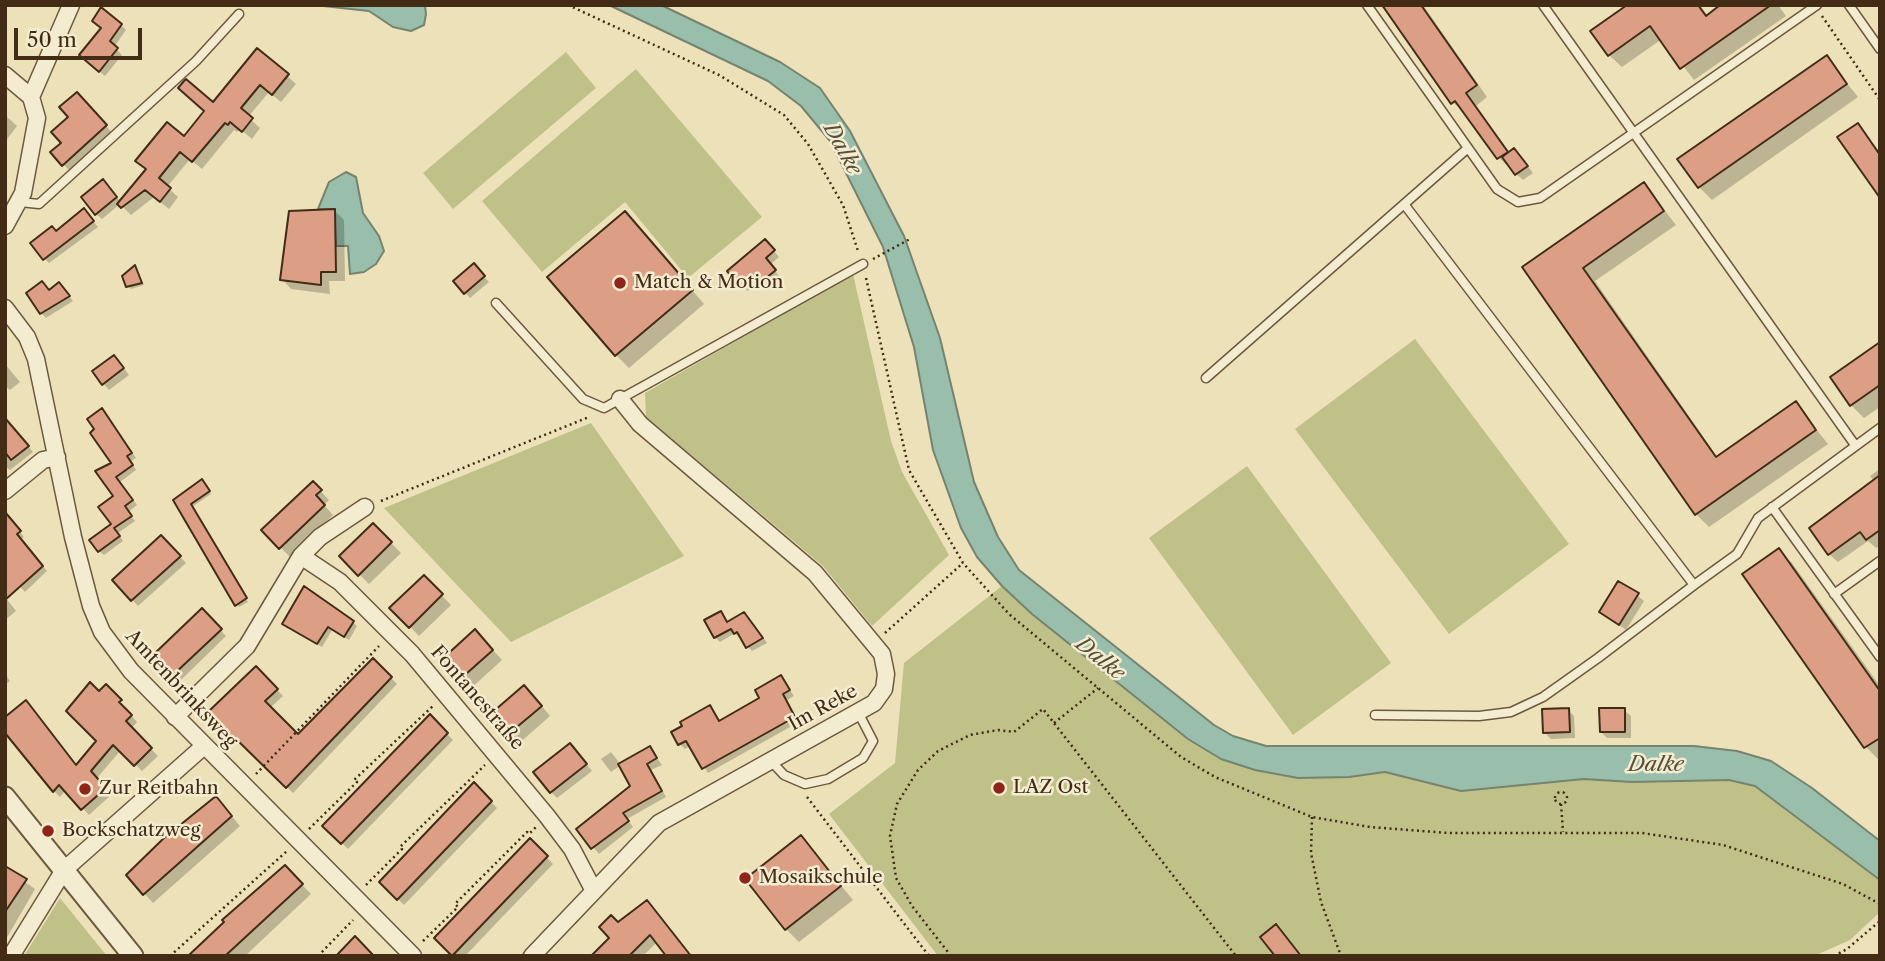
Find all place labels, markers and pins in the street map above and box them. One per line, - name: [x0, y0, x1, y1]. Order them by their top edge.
- place label: Match & Motion: [634, 272, 784, 294]
- marker: Match & Motion: [612, 275, 628, 291]
- place label: LAZ Ost: [1013, 777, 1088, 799]
- place label: Zur Reitbahn: [99, 778, 219, 800]
- marker: LAZ Ost: [991, 780, 1007, 796]
- marker: Zur Reitbahn: [77, 781, 93, 797]
- place label: Bockschatzweg: [62, 820, 200, 842]
- marker: Bockschatzweg: [40, 823, 56, 839]
- place label: Mosaikschule: [759, 867, 883, 889]
- marker: Mosaikschule: [737, 870, 753, 886]

